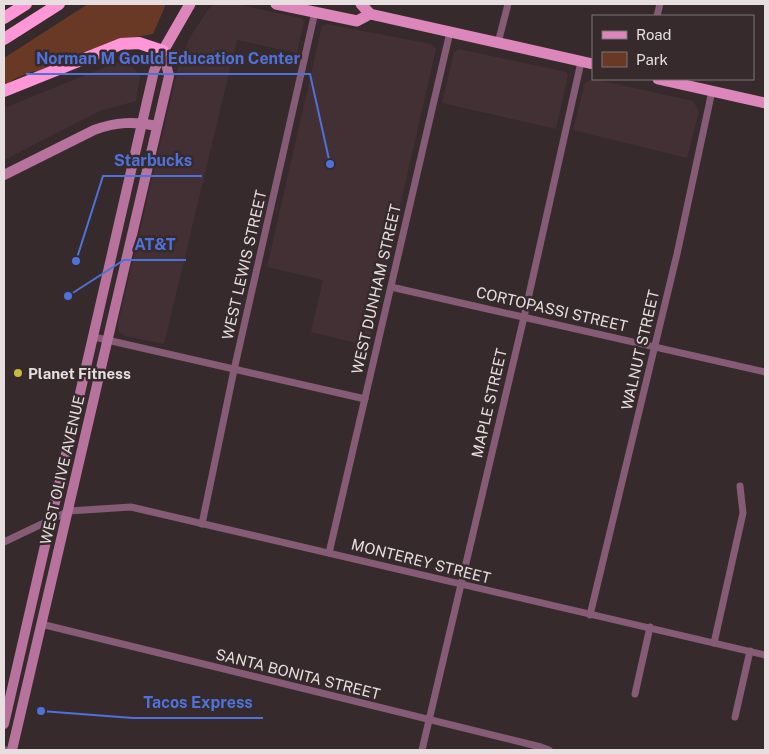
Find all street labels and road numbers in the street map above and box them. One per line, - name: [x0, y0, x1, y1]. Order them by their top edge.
- street label: WEST LEWIS STREET: [219, 188, 270, 341]
- street label: WEST DUNHAM STREET: [348, 202, 404, 376]
- street label: CORTOPASSI STREET: [475, 283, 630, 335]
- street label: WALNUT STREET: [618, 288, 662, 412]
- street label: MAPLE STREET: [468, 347, 510, 459]
- street label: WEST OLIVE AVENUE: [37, 394, 87, 546]
- street label: MONTEREY STREET: [350, 535, 493, 587]
- street label: SANTA BONITA STREET: [214, 645, 382, 703]

